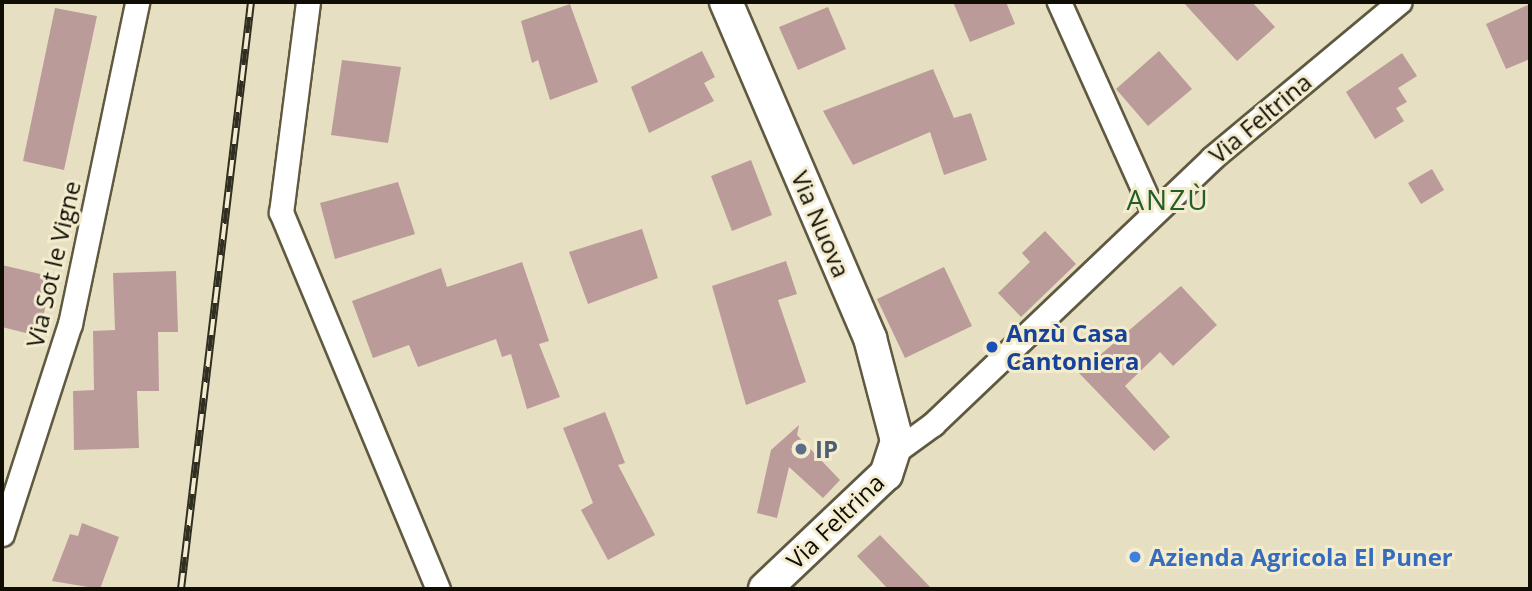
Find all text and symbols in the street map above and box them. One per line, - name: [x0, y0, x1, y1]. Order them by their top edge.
- street label: Via Feltrina: [1203, 67, 1317, 169]
- street label: Via Nuova: [786, 167, 856, 281]
- street label: Via Sot le Vigne: [20, 178, 86, 350]
- district label: ANZÙ: [1127, 182, 1209, 216]
- place label: Anzù Casa Cantoniera: [1006, 319, 1140, 375]
- marker: Anzù Casa Cantoniera: [984, 339, 1000, 355]
- place label: IP: [815, 435, 838, 463]
- marker: IP: [793, 441, 809, 457]
- street label: Via Feltrina: [780, 467, 890, 575]
- place label: Azienda Agricola El Puner: [1149, 543, 1453, 571]
- marker: Azienda Agricola El Puner: [1127, 549, 1143, 565]

